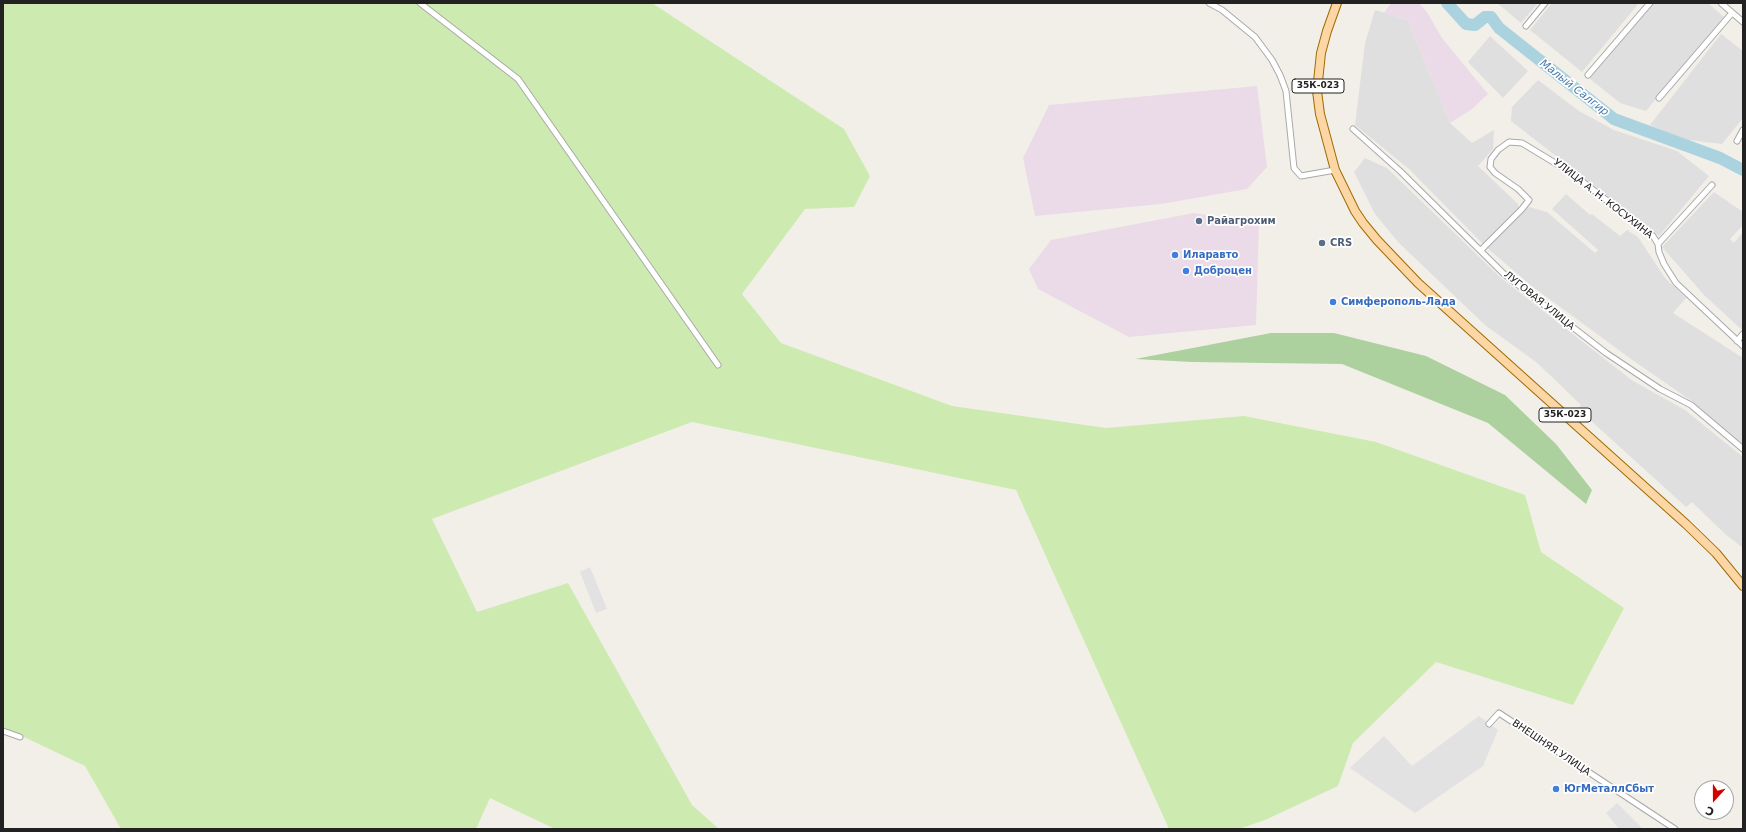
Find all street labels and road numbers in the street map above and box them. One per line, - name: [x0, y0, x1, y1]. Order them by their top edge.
- road number: 35К-023: [1292, 79, 1344, 93]
- street label: УЛИЦА А. Н. КОСУХИНА: [1551, 157, 1655, 241]
- street label: ЛУГОВАЯ УЛИЦА: [1501, 269, 1577, 333]
- road number: 35К-023: [1539, 408, 1591, 422]
- street label: ВНЕШНЯЯ УЛИЦА: [1510, 717, 1592, 779]

